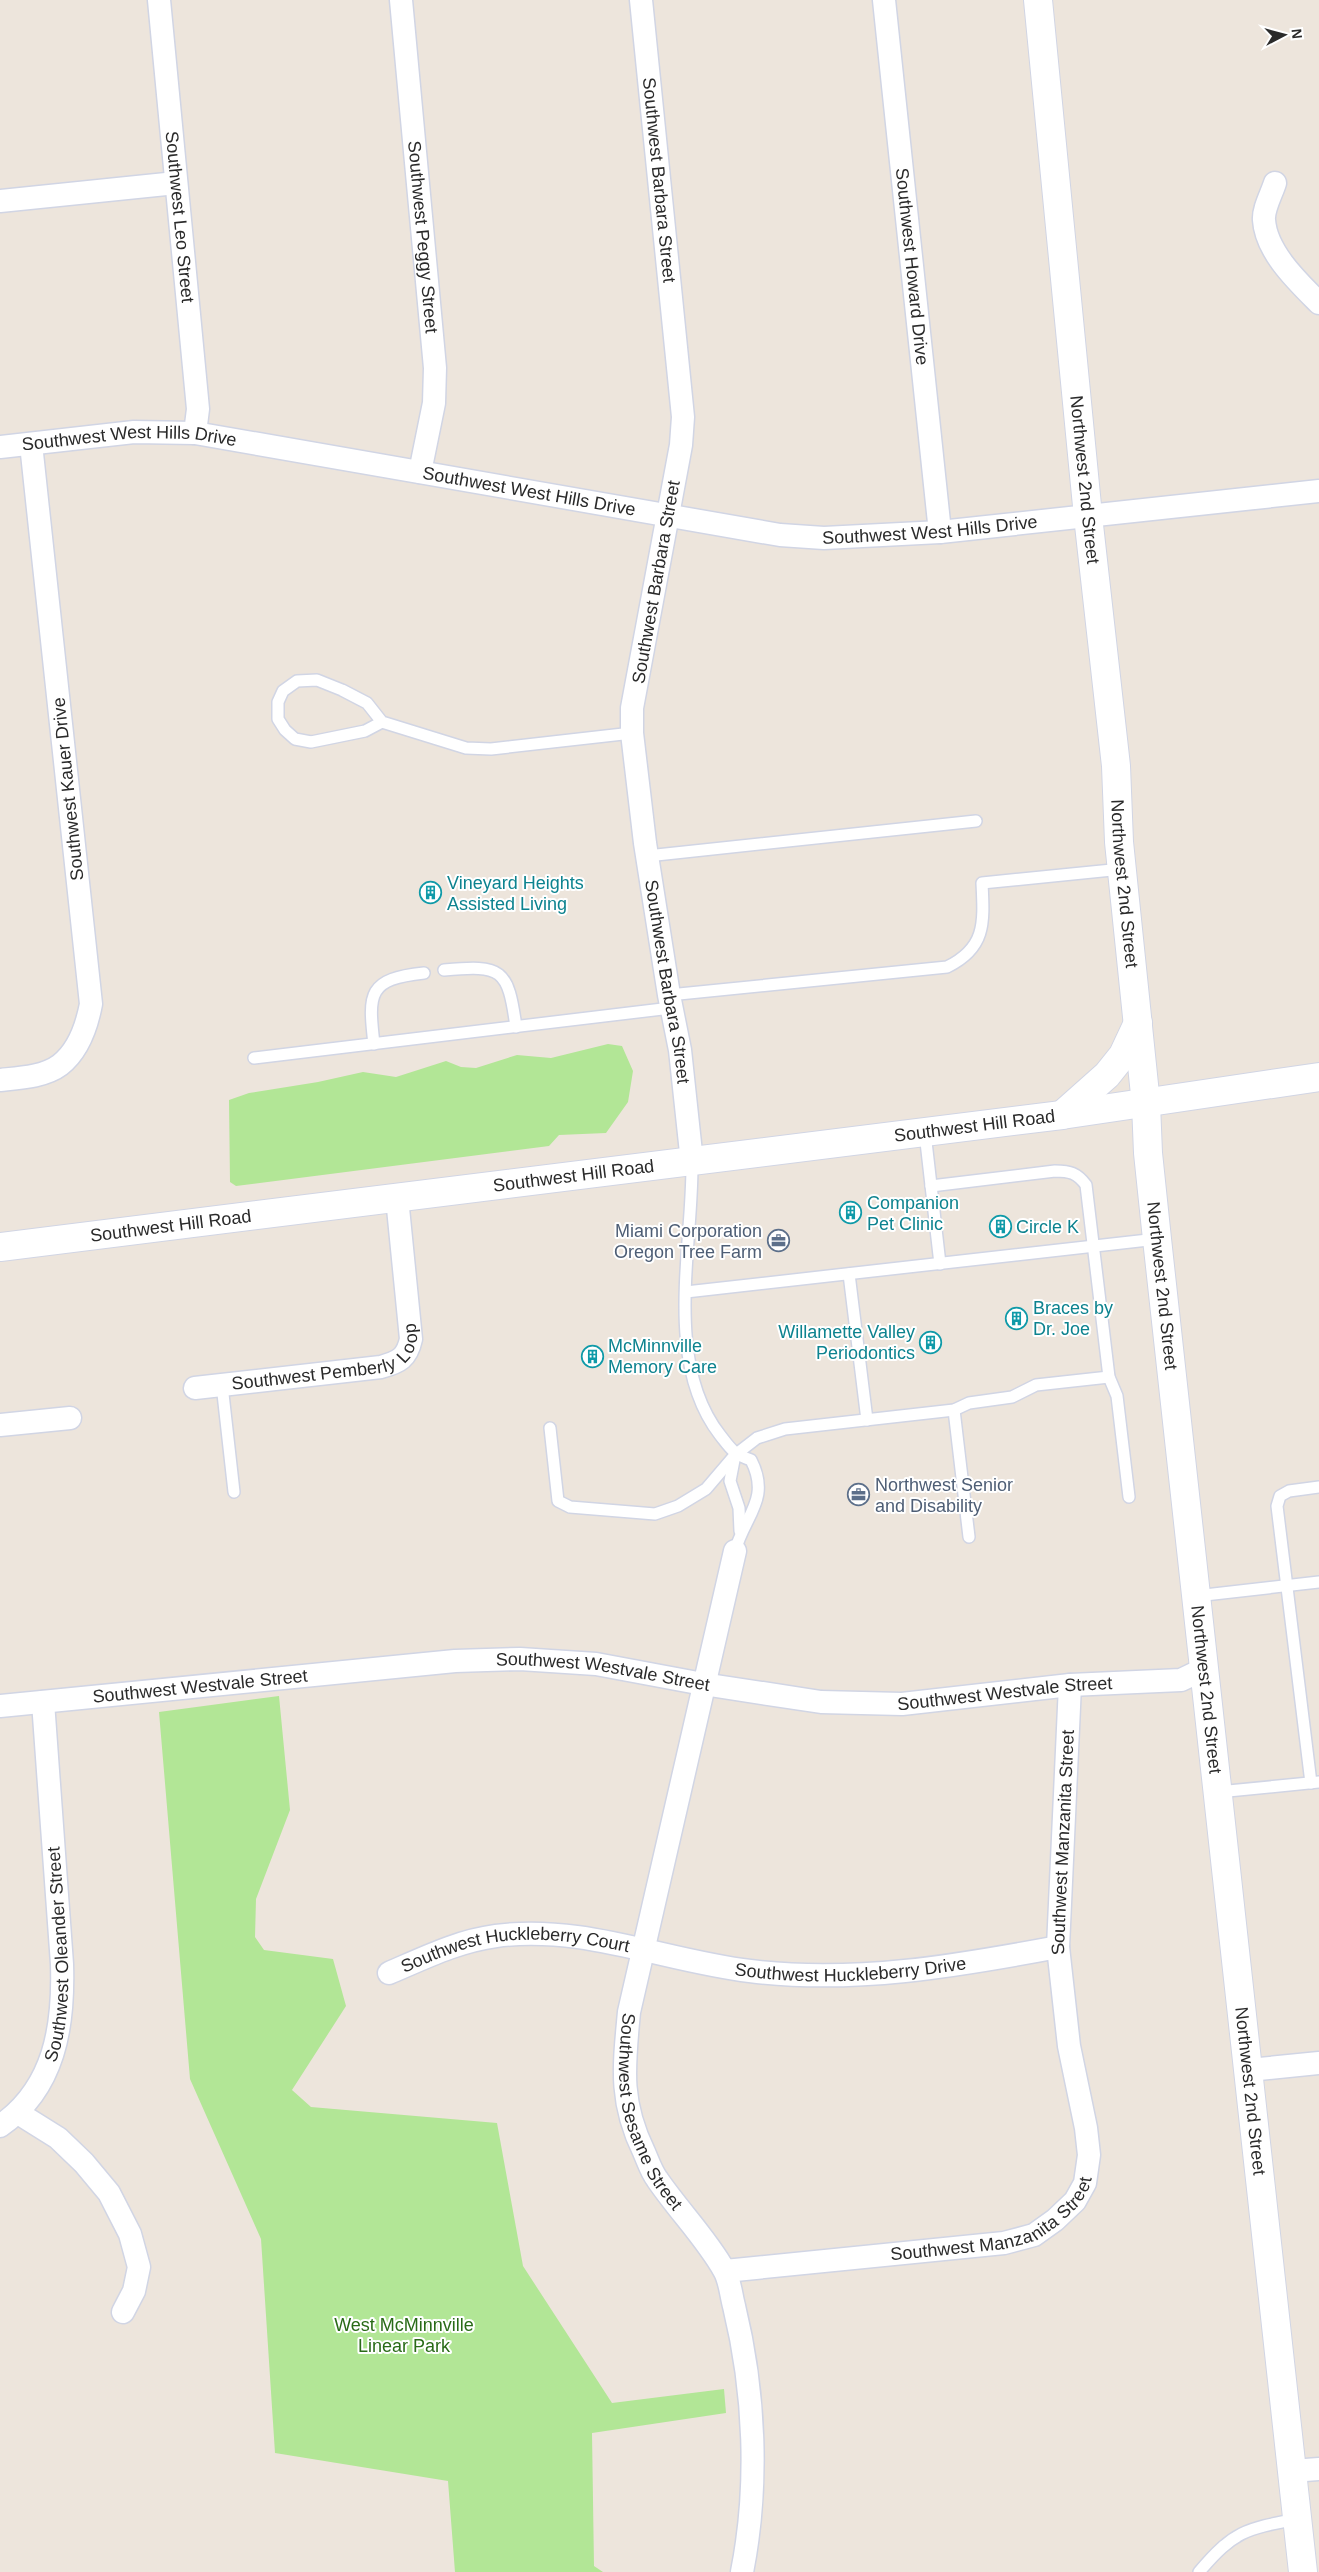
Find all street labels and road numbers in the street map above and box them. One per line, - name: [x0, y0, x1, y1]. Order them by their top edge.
- street label: Southwest Barbara Street: [639, 76, 679, 284]
- street label: Southwest Leo Street: [162, 130, 198, 304]
- street label: Southwest Peggy Street: [404, 140, 442, 334]
- street label: Southwest Howard Drive: [892, 167, 932, 366]
- street label: Northwest 2nd Street: [1066, 395, 1103, 565]
- street label: Southwest West Hills Drive: [21, 422, 238, 454]
- street label: Southwest West Hills Drive: [421, 463, 637, 520]
- street label: Southwest Barbara Street: [628, 479, 684, 685]
- street label: Southwest West Hills Drive: [822, 512, 1039, 548]
- street label: Southwest Kauer Drive: [48, 696, 88, 882]
- street label: Northwest 2nd Street: [1107, 799, 1142, 969]
- street label: Southwest Barbara Street: [641, 878, 694, 1085]
- street label: Southwest Hill Road: [893, 1106, 1056, 1146]
- street label: Southwest Hill Road: [492, 1156, 655, 1196]
- street label: Northwest 2nd Street: [1143, 1201, 1181, 1371]
- street label: Southwest Hill Road: [89, 1206, 252, 1246]
- street label: Southwest Pemberly Loop: [231, 1322, 421, 1394]
- street label: Northwest 2nd Street: [1187, 1604, 1225, 1775]
- street label: Southwest Westvale Street: [495, 1649, 711, 1695]
- street label: Southwest Westvale Street: [92, 1666, 308, 1707]
- street label: Southwest Westvale Street: [896, 1673, 1113, 1714]
- street label: Southwest Manzanita Street: [1048, 1729, 1078, 1956]
- street label: Southwest Oleander Street: [40, 1846, 72, 2065]
- street label: Southwest Huckleberry Court: [398, 1924, 632, 1977]
- street label: Southwest Huckleberry Drive: [733, 1953, 968, 1985]
- street label: Northwest 2nd Street: [1231, 2006, 1269, 2176]
- street label: Southwest Sesame Street: [615, 2012, 686, 2214]
- street label: Southwest Manzanita Street: [890, 2175, 1096, 2264]

